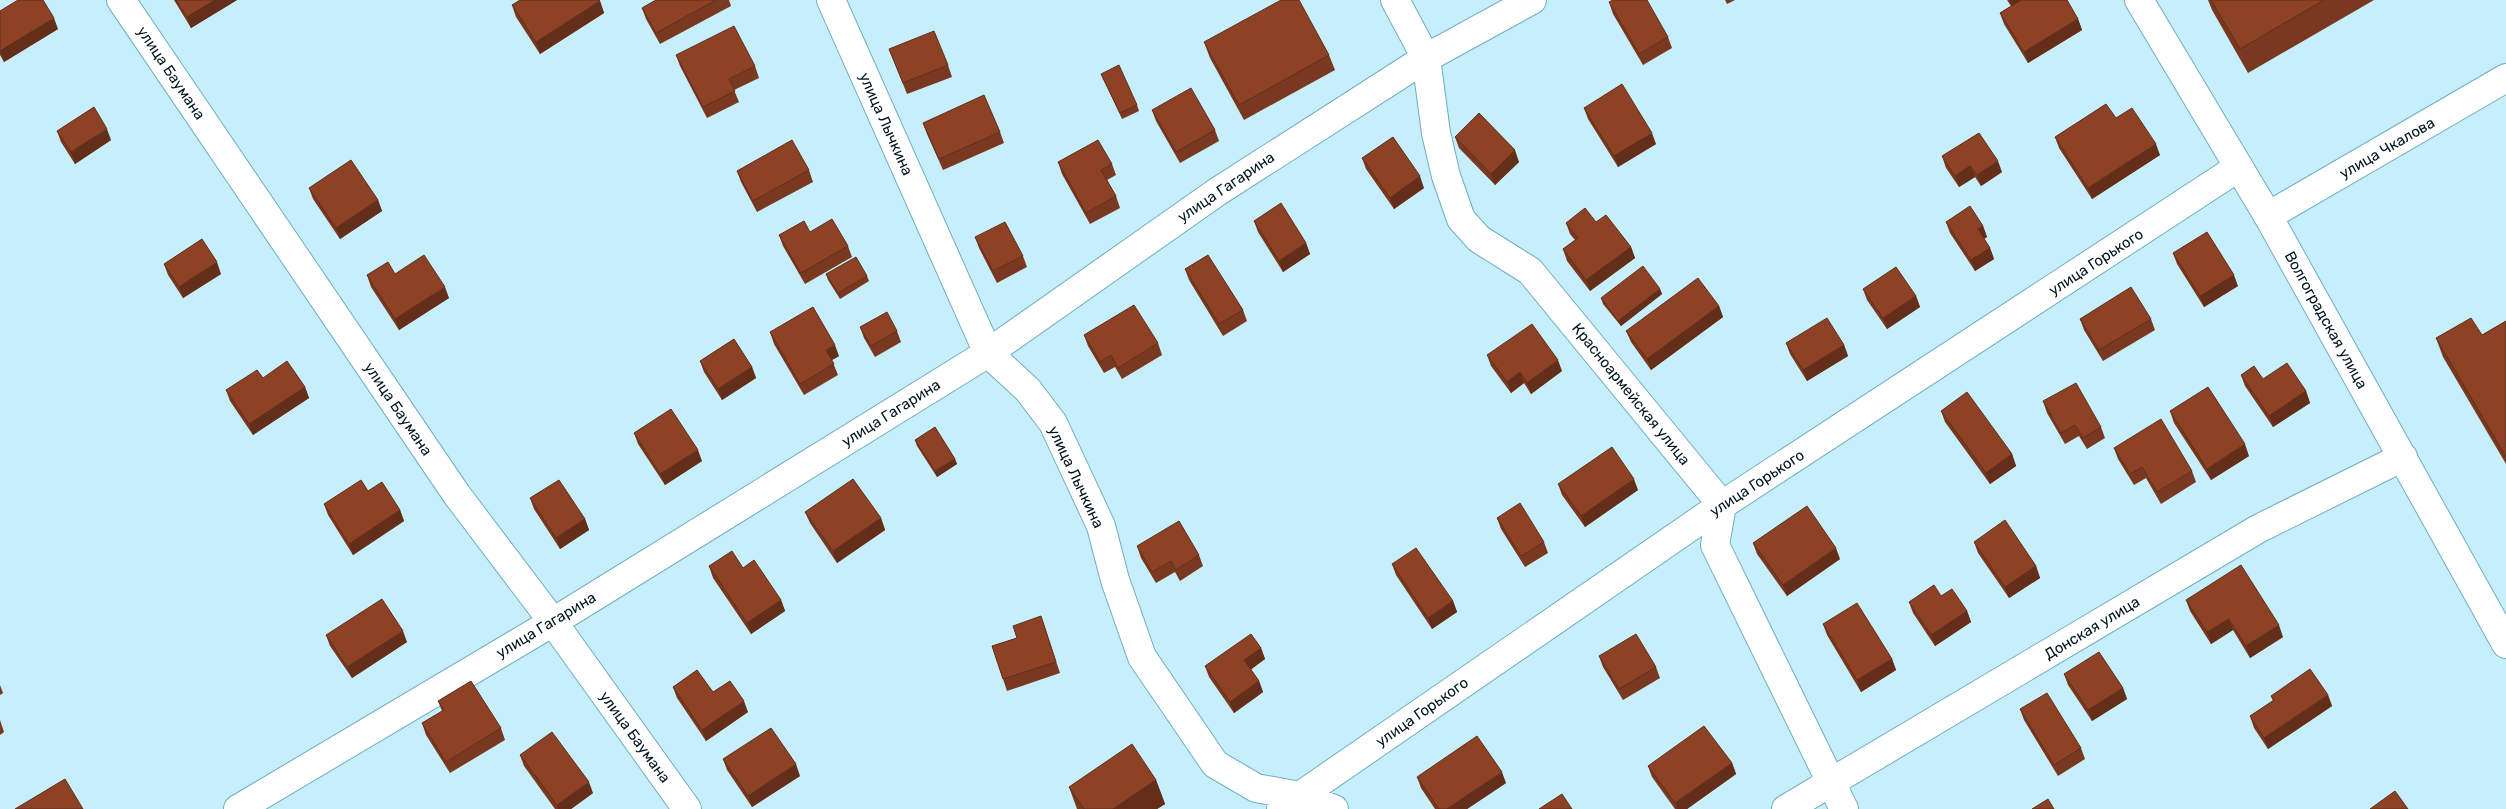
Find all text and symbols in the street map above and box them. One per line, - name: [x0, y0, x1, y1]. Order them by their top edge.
- street label: улица Баумана: [133, 23, 209, 123]
- street label: улица Лычкина: [855, 70, 917, 178]
- street label: улица Чкалова: [2336, 113, 2438, 183]
- street label: улица Гагарина: [1174, 148, 1278, 226]
- street label: улица Горького: [2045, 225, 2147, 299]
- street label: Волгоградская улица: [2281, 248, 2371, 392]
- street label: Красноармейская улица: [1568, 319, 1694, 469]
- street label: улица Баумана: [360, 359, 436, 459]
- street label: улица Гагарина: [838, 375, 944, 451]
- street label: улица Лычкина: [1044, 423, 1108, 531]
- street label: улица Горького: [1706, 446, 1808, 520]
- street label: улица Гагарина: [493, 588, 599, 662]
- street label: Донская улица: [2041, 592, 2143, 664]
- street label: улица Горького: [1372, 673, 1472, 751]
- street label: улица Баумана: [596, 688, 674, 786]

